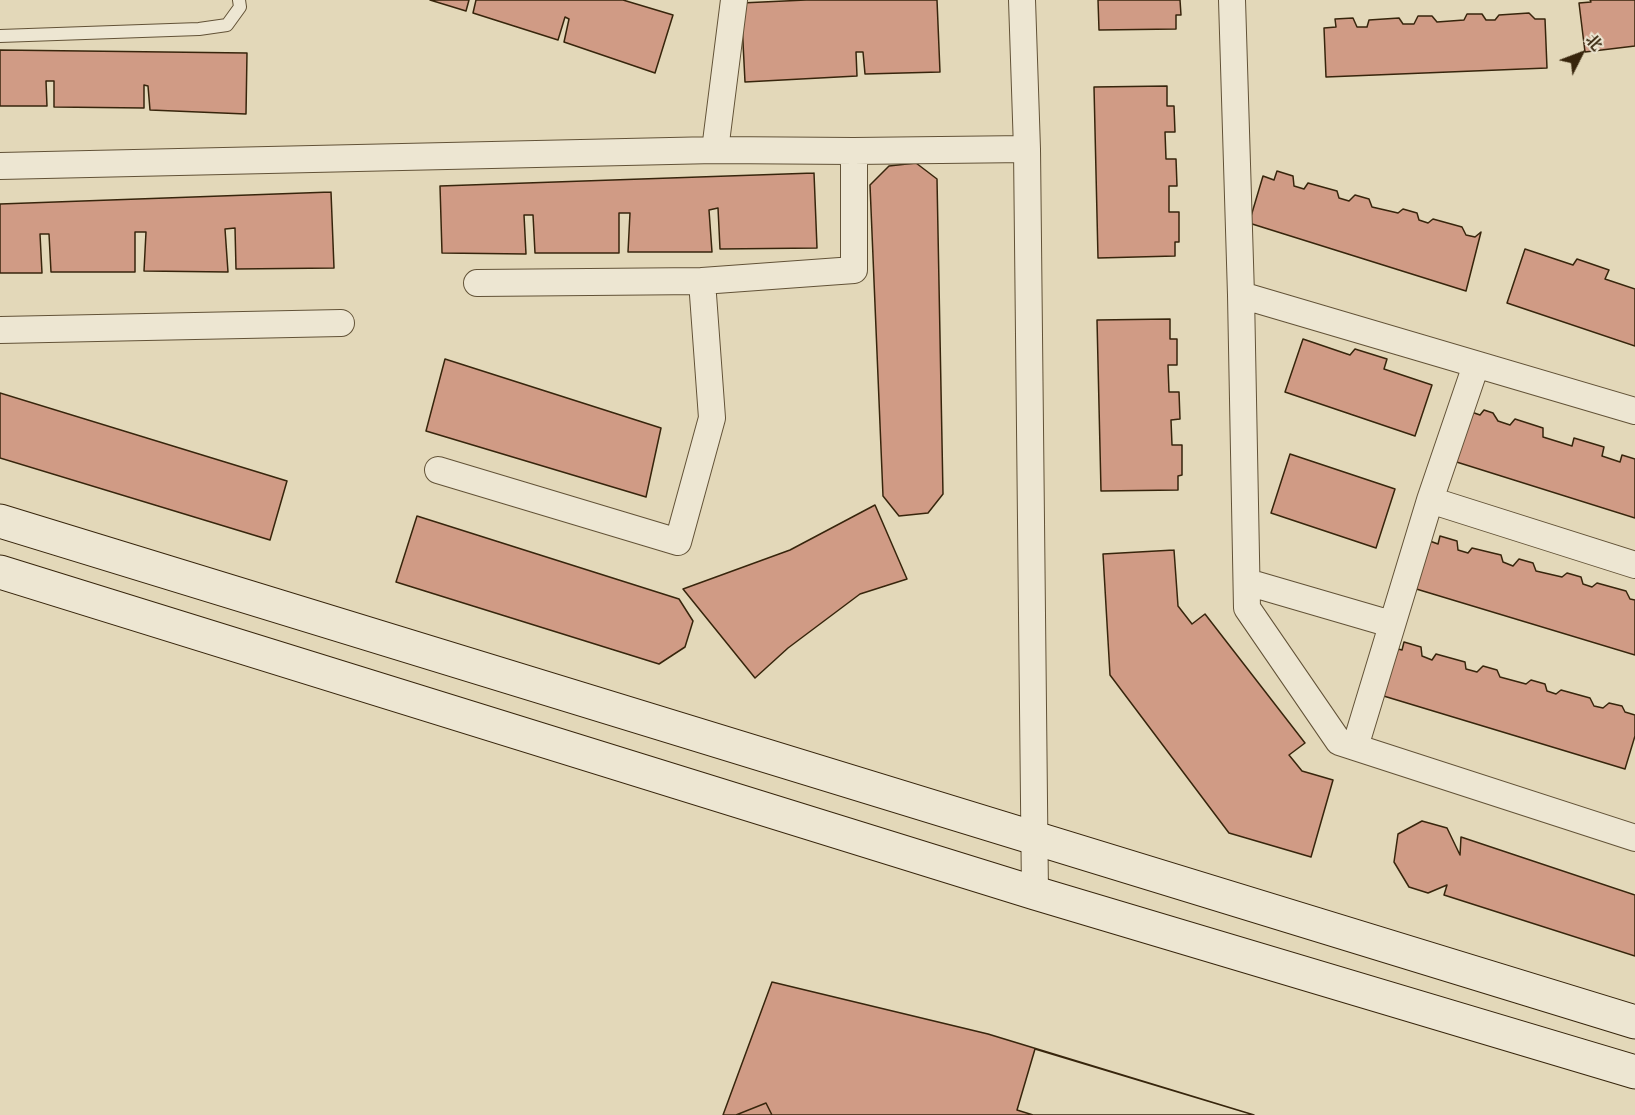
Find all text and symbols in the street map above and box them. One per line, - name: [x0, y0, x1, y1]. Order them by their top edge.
- north arrow: [1551, 24, 1611, 84]
- text: 北: [1582, 29, 1607, 55]

